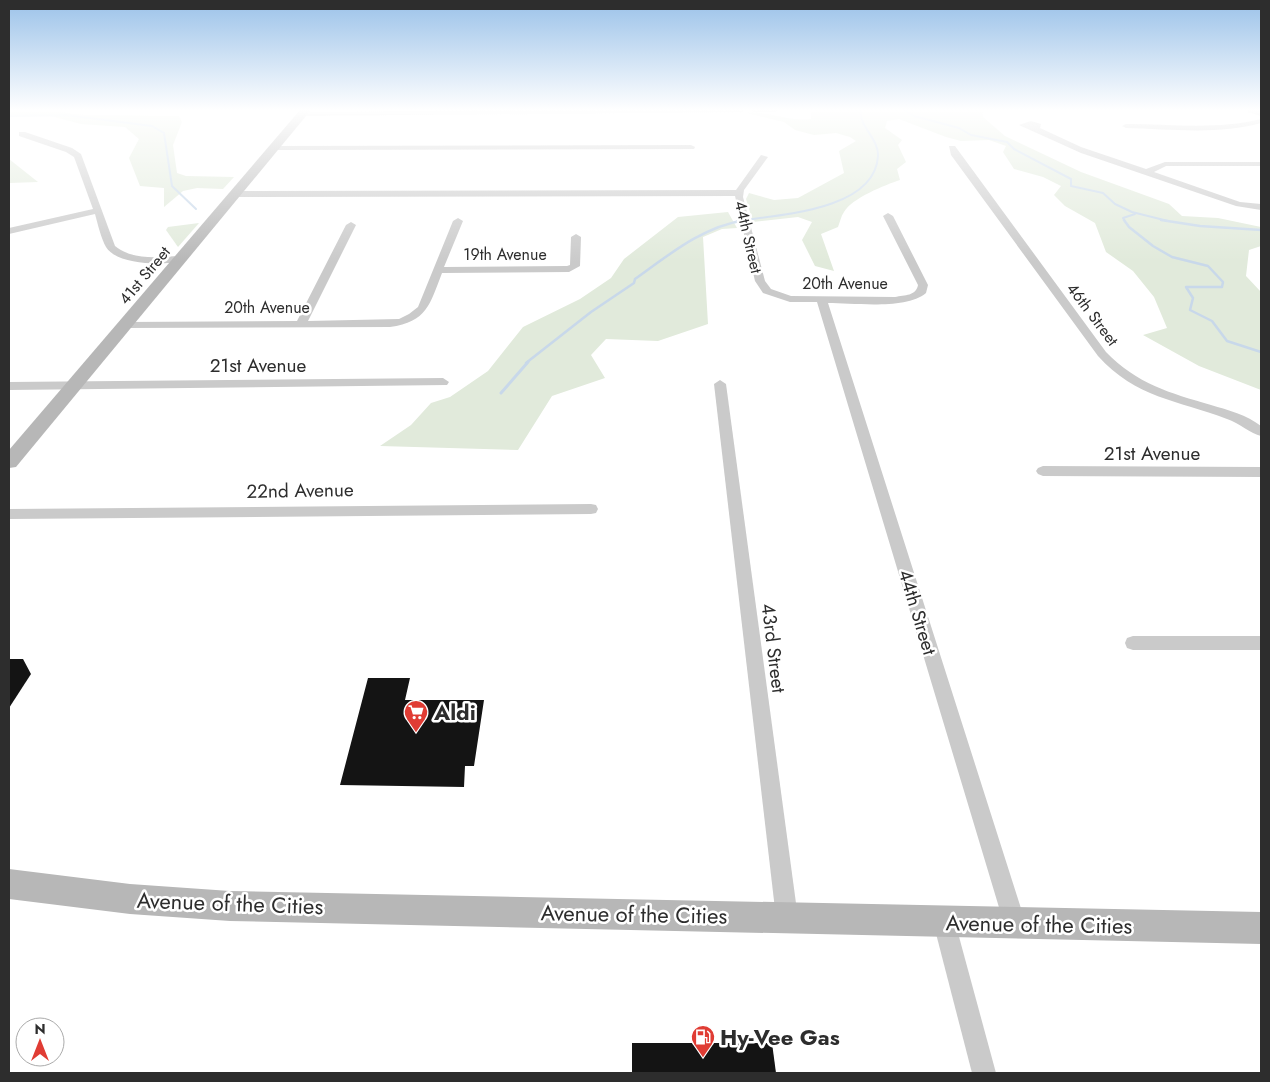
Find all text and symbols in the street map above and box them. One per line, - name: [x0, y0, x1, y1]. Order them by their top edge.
- street label: 44th Street: [729, 199, 768, 276]
- street label: 41st Street: [113, 241, 176, 309]
- street label: 19th Avenue: [463, 243, 547, 266]
- street label: 20th Avenue: [802, 272, 888, 295]
- street label: 46th Street: [1061, 278, 1124, 351]
- street label: 20th Avenue: [224, 296, 310, 319]
- street label: 21st Avenue: [210, 352, 306, 379]
- street label: 21st Avenue: [1104, 440, 1200, 467]
- street label: 22nd Avenue: [246, 476, 354, 505]
- street label: 44th Street: [892, 566, 943, 658]
- street label: 43rd Street: [755, 602, 792, 695]
- place label: Aldi: [433, 696, 476, 728]
- supermarket icon: Aldi: [403, 699, 429, 733]
- street label: Avenue of the Cities: [136, 884, 324, 922]
- street label: Avenue of the Cities: [540, 896, 728, 932]
- street label: Avenue of the Cities: [945, 906, 1133, 942]
- north arrow: [15, 1017, 65, 1067]
- text: N: [34, 1019, 46, 1039]
- place label: Hy-Vee Gas: [720, 1021, 840, 1053]
- fuel station icon: Hy-Vee Gas: [690, 1024, 716, 1058]

